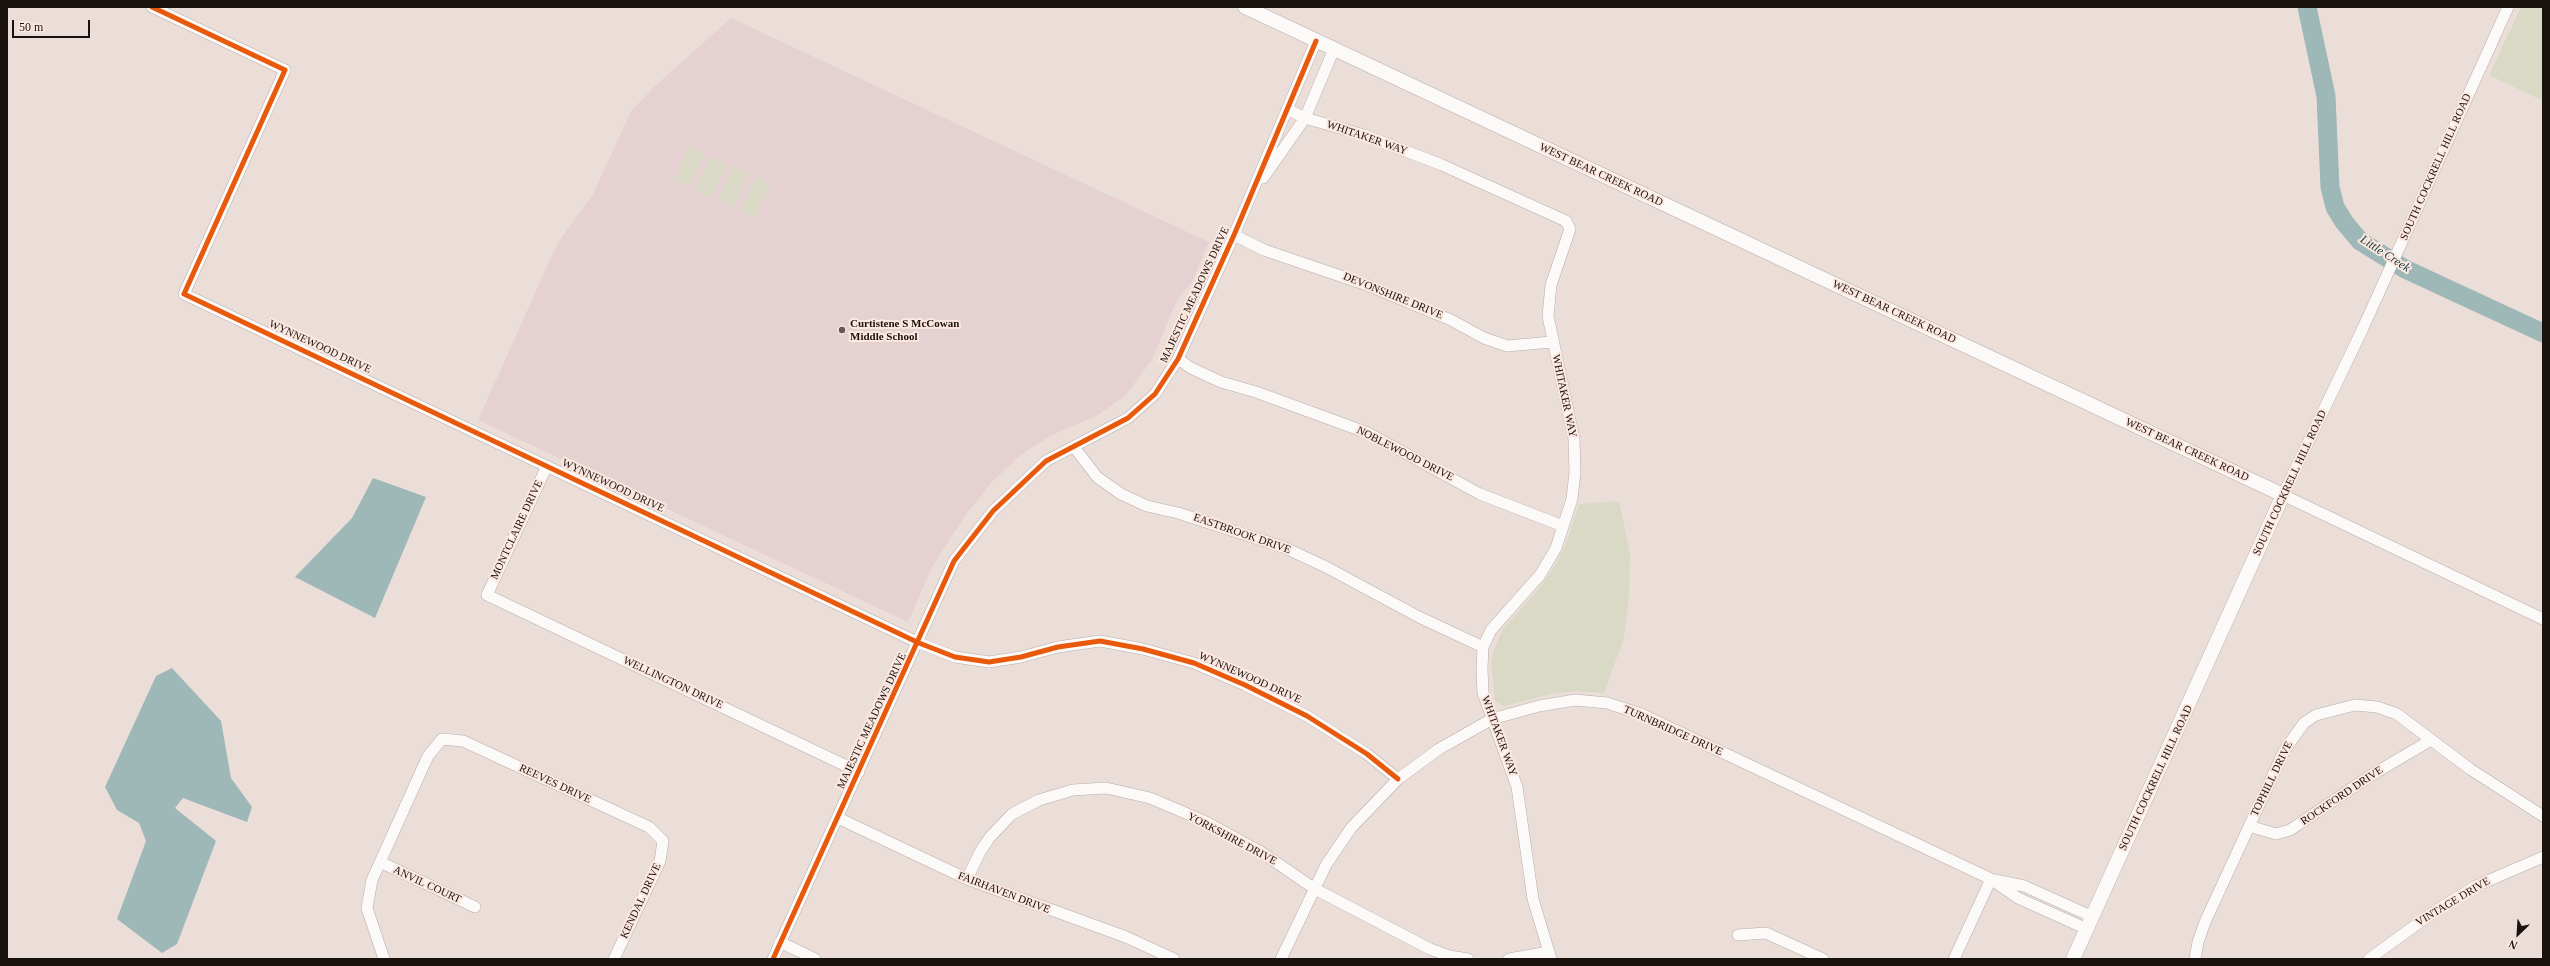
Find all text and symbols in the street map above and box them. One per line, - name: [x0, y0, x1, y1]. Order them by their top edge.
- scale bar: [14, 12, 92, 38]
- text: 50 m: [19, 20, 43, 34]
- street label: SOUTH COCKRELL HILL ROAD: [2398, 92, 2474, 242]
- street label: WHITAKER WAY: [1325, 118, 1409, 158]
- street label: WEST BEAR CREEK ROAD: [1537, 141, 1665, 209]
- street label: MAJESTIC MEADOWS DRIVE: [1158, 225, 1232, 365]
- water label: Little Creek: [2357, 233, 2413, 275]
- street label: DEVONSHIRE DRIVE: [1341, 270, 1445, 322]
- street label: WEST BEAR CREEK ROAD: [1830, 278, 1958, 346]
- street label: WYNNEWOOD DRIVE: [267, 317, 373, 377]
- place label: Curtistene S McCowan Middle School: [850, 317, 959, 343]
- marker: Curtistene S McCowan Middle School: [837, 325, 847, 335]
- street label: WHITAKER WAY: [1549, 353, 1579, 439]
- street label: SOUTH COCKRELL HILL ROAD: [2250, 408, 2330, 558]
- street label: WEST BEAR CREEK ROAD: [2123, 416, 2251, 484]
- street label: NOBLEWOOD DRIVE: [1354, 424, 1456, 484]
- street label: WYNNEWOOD DRIVE: [560, 456, 666, 516]
- street label: MONTCLAIRE DRIVE: [488, 478, 546, 582]
- street label: EASTBROOK DRIVE: [1191, 511, 1293, 557]
- street label: WYNNEWOOD DRIVE: [1196, 649, 1304, 707]
- street label: MAJESTIC MEADOWS DRIVE: [835, 651, 909, 791]
- street label: WELLINGTON DRIVE: [621, 654, 725, 712]
- street label: WHITAKER WAY: [1478, 694, 1520, 778]
- street label: TURNBRIDGE DRIVE: [1621, 703, 1725, 759]
- street label: SOUTH COCKRELL HILL ROAD: [2116, 703, 2196, 853]
- street label: TOPHILL DRIVE: [2248, 739, 2296, 819]
- street label: REEVES DRIVE: [517, 762, 593, 806]
- street label: ROCKFORD DRIVE: [2298, 764, 2386, 828]
- street label: YORKSHIRE DRIVE: [1185, 810, 1279, 868]
- street label: KENDAL DRIVE: [618, 861, 664, 941]
- street label: ANVIL COURT: [391, 863, 463, 907]
- street label: FAIRHAVEN DRIVE: [956, 869, 1052, 917]
- street label: VINTAGE DRIVE: [2413, 875, 2493, 929]
- north arrow: [2498, 914, 2538, 954]
- text: N: [2507, 938, 2519, 952]

